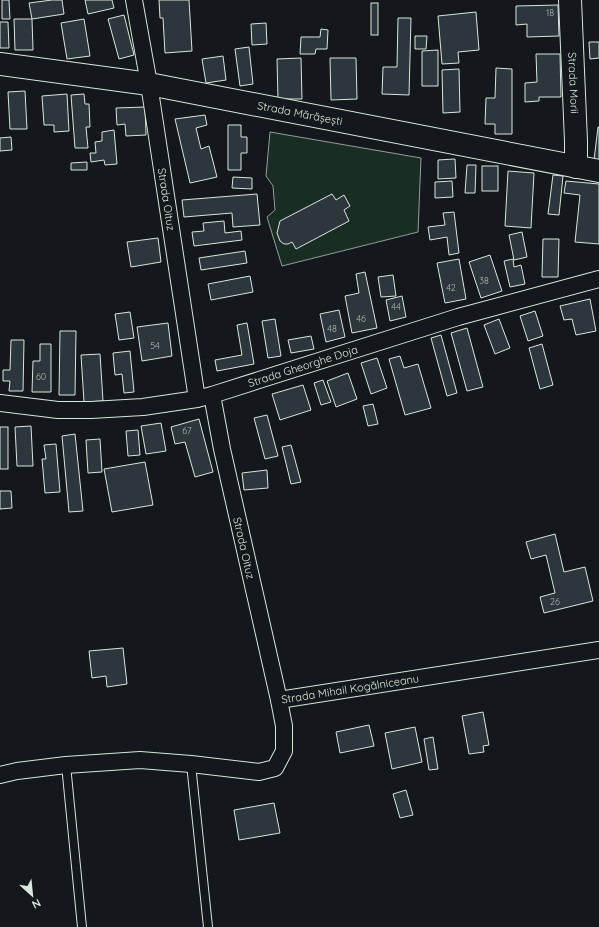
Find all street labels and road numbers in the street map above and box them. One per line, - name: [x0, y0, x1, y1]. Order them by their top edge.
- street label: Strada Morii: [565, 52, 582, 114]
- street label: Strada Mărășești: [256, 98, 344, 128]
- street label: Strada Oituz: [155, 167, 178, 232]
- street label: Strada Gheorghe Doja: [246, 342, 360, 390]
- street label: Strada Oituz: [230, 516, 258, 580]
- street label: Strada Mihail Kogălniceanu: [280, 671, 420, 707]

